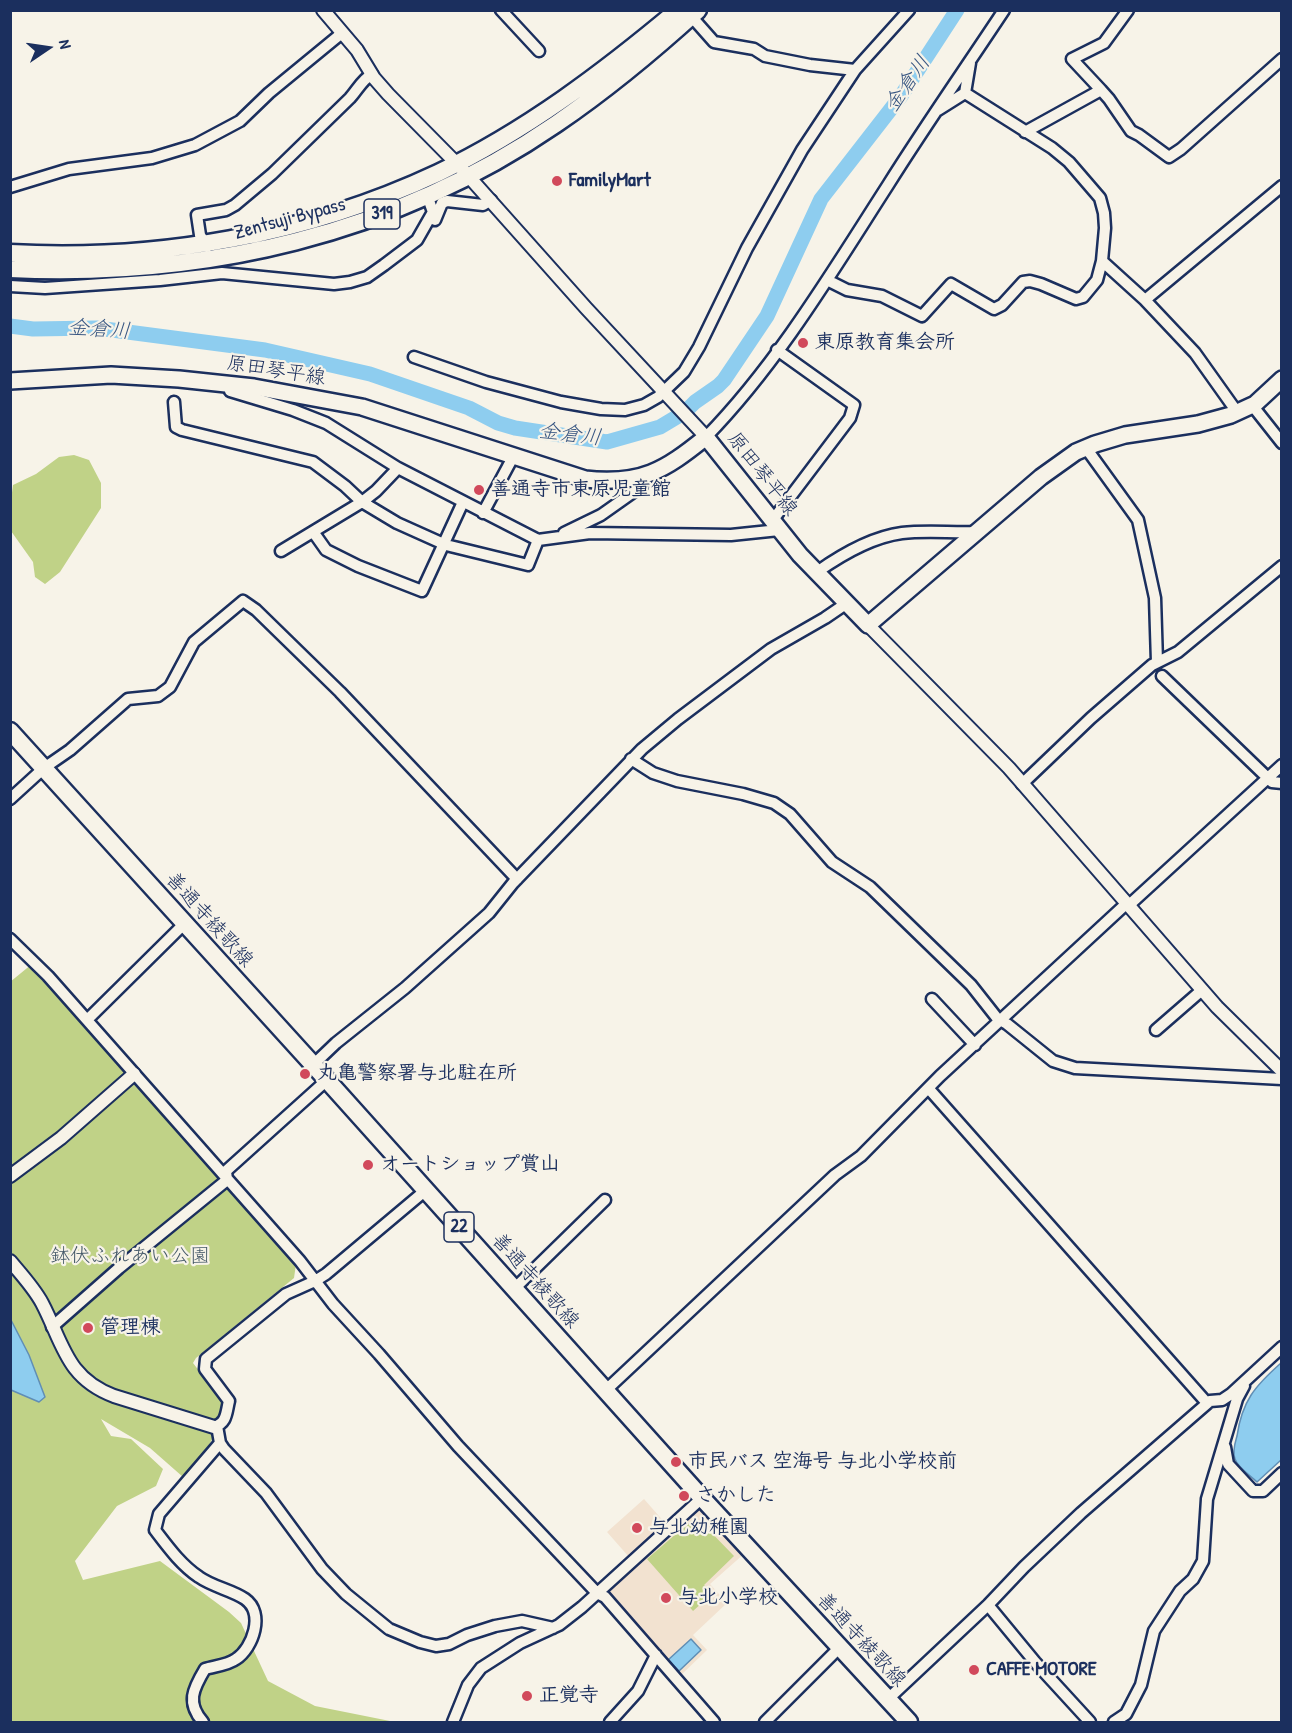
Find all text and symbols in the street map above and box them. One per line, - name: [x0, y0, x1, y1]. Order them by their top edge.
- north arrow: [18, 18, 78, 78]
- text: N: [54, 37, 77, 51]
- water label: 金倉川: [880, 51, 936, 117]
- place label: FamilyMart: [569, 169, 651, 193]
- marker: FamilyMart: [550, 174, 564, 188]
- street label: Zentsuji Bypass: [232, 193, 348, 245]
- road number: 319: [364, 199, 400, 229]
- water label: 金倉川: [67, 315, 131, 345]
- place label: 東原教育集会所: [815, 331, 955, 355]
- marker: 東原教育集会所: [796, 336, 810, 350]
- street label: 原田琴平線: [225, 351, 327, 391]
- water label: 金倉川: [537, 419, 603, 451]
- street label: 原田琴平線: [722, 427, 802, 521]
- place label: 善通寺市東原児童館: [491, 478, 671, 502]
- marker: 善通寺市東原児童館: [472, 483, 486, 497]
- street label: 善通寺綾歌線: [160, 867, 258, 973]
- place label: 丸亀警察署与北駐在所: [317, 1062, 517, 1086]
- marker: 丸亀警察署与北駐在所: [298, 1067, 312, 1081]
- place label: オートショップ賞山: [380, 1153, 560, 1177]
- marker: オートショップ賞山: [361, 1158, 375, 1172]
- road number: 22: [444, 1212, 474, 1242]
- street label: 善通寺綾歌線: [486, 1228, 584, 1334]
- park label: 鉢伏ふれあい公園: [50, 1245, 210, 1269]
- place label: 管理棟: [100, 1316, 160, 1340]
- marker: 管理棟: [81, 1321, 95, 1335]
- place label: 市民バス 空海号 与北小学校前: [688, 1450, 957, 1474]
- marker: 市民バス 空海号 与北小学校前: [669, 1455, 683, 1469]
- place label: さかした: [696, 1484, 776, 1508]
- marker: さかした: [677, 1489, 691, 1503]
- place label: 与北幼稚園: [649, 1516, 749, 1540]
- marker: 与北幼稚園: [630, 1521, 644, 1535]
- place label: 与北小学校: [678, 1586, 778, 1610]
- street label: 善通寺綾歌線: [811, 1588, 911, 1692]
- marker: 与北小学校: [659, 1591, 673, 1605]
- place label: CAFFE MOTORE: [986, 1658, 1097, 1682]
- marker: CAFFE MOTORE: [967, 1663, 981, 1677]
- place label: 正覚寺: [539, 1684, 599, 1708]
- marker: 正覚寺: [520, 1689, 534, 1703]

